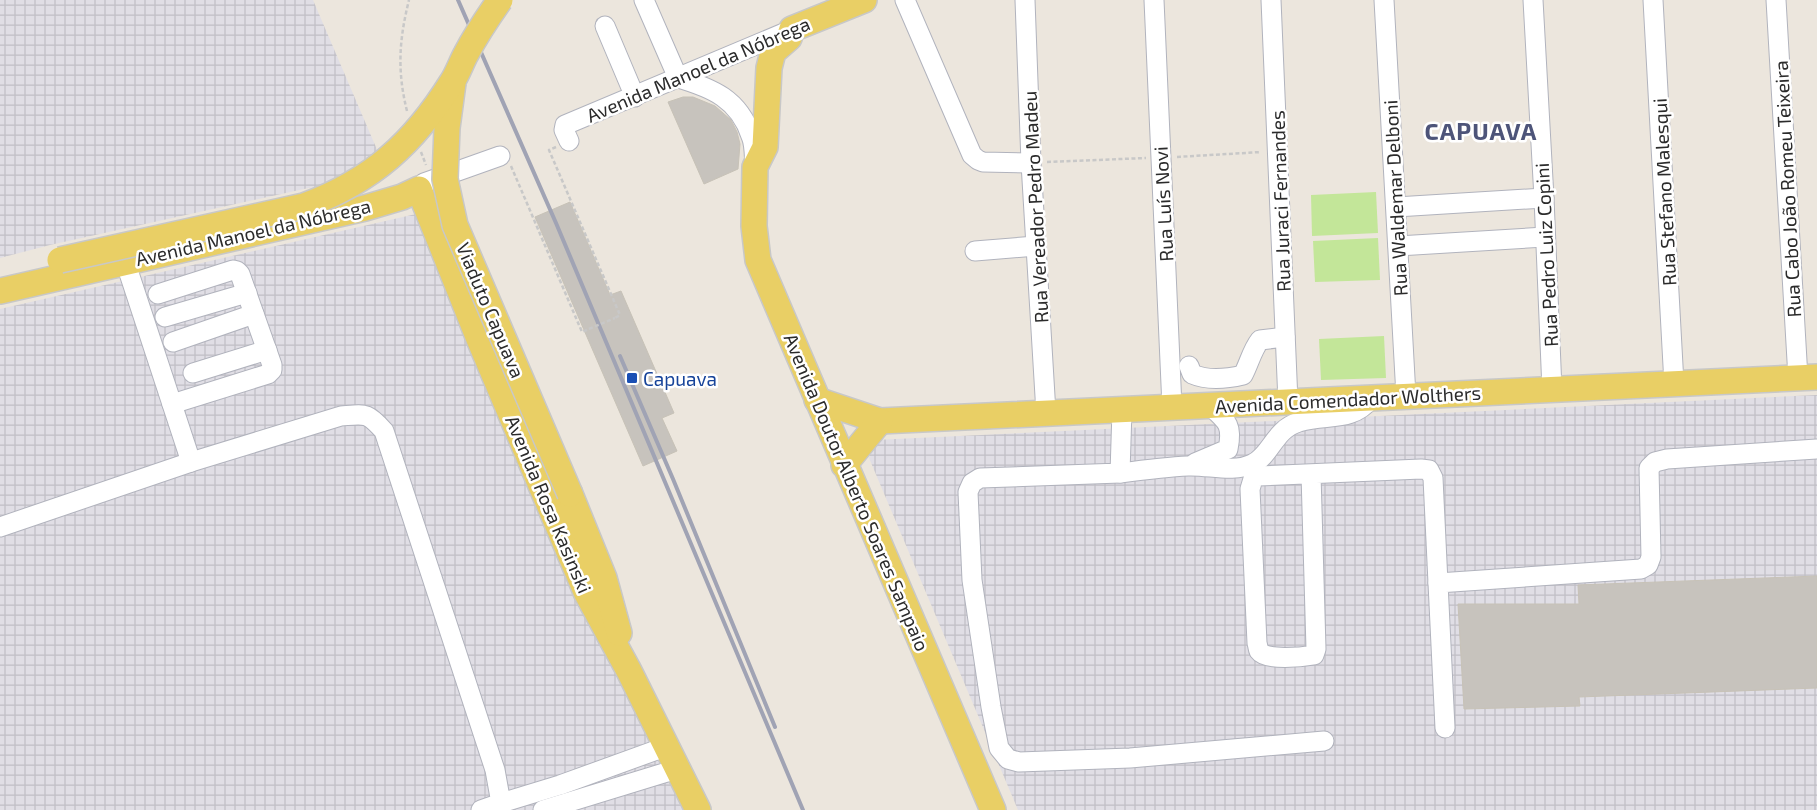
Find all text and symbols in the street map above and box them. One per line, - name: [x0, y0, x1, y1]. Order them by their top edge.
- street label: Avenida Manoel da Nóbrega: [583, 11, 813, 127]
- street label: Rua Cabo João Romeu Teixeira: [1769, 60, 1805, 318]
- street label: Rua Vereador Pedro Madeu: [1017, 90, 1053, 324]
- street label: Rua Stefano Malesqui: [1648, 98, 1680, 286]
- street label: Rua Waldemar Delboni: [1378, 99, 1412, 297]
- street label: Rua Juraci Fernandes: [1265, 110, 1295, 292]
- district label: CAPUAVA: [1425, 116, 1537, 145]
- street label: Rua Luís Novi: [1148, 146, 1178, 262]
- street label: Rua Pedro Luiz Copini: [1530, 162, 1562, 348]
- street label: Avenida Manoel da Nóbrega: [133, 194, 373, 270]
- street label: Viaduto Capuava: [452, 239, 530, 381]
- street label: Avenida Doutor Alberto Soares Sampaio: [779, 330, 935, 654]
- place label: Capuava: [643, 367, 717, 390]
- marker: Capuava: [625, 371, 639, 385]
- street label: Avenida Comendador Wolthers: [1214, 381, 1482, 417]
- street label: Avenida Rosa Kasinski: [501, 412, 597, 596]

